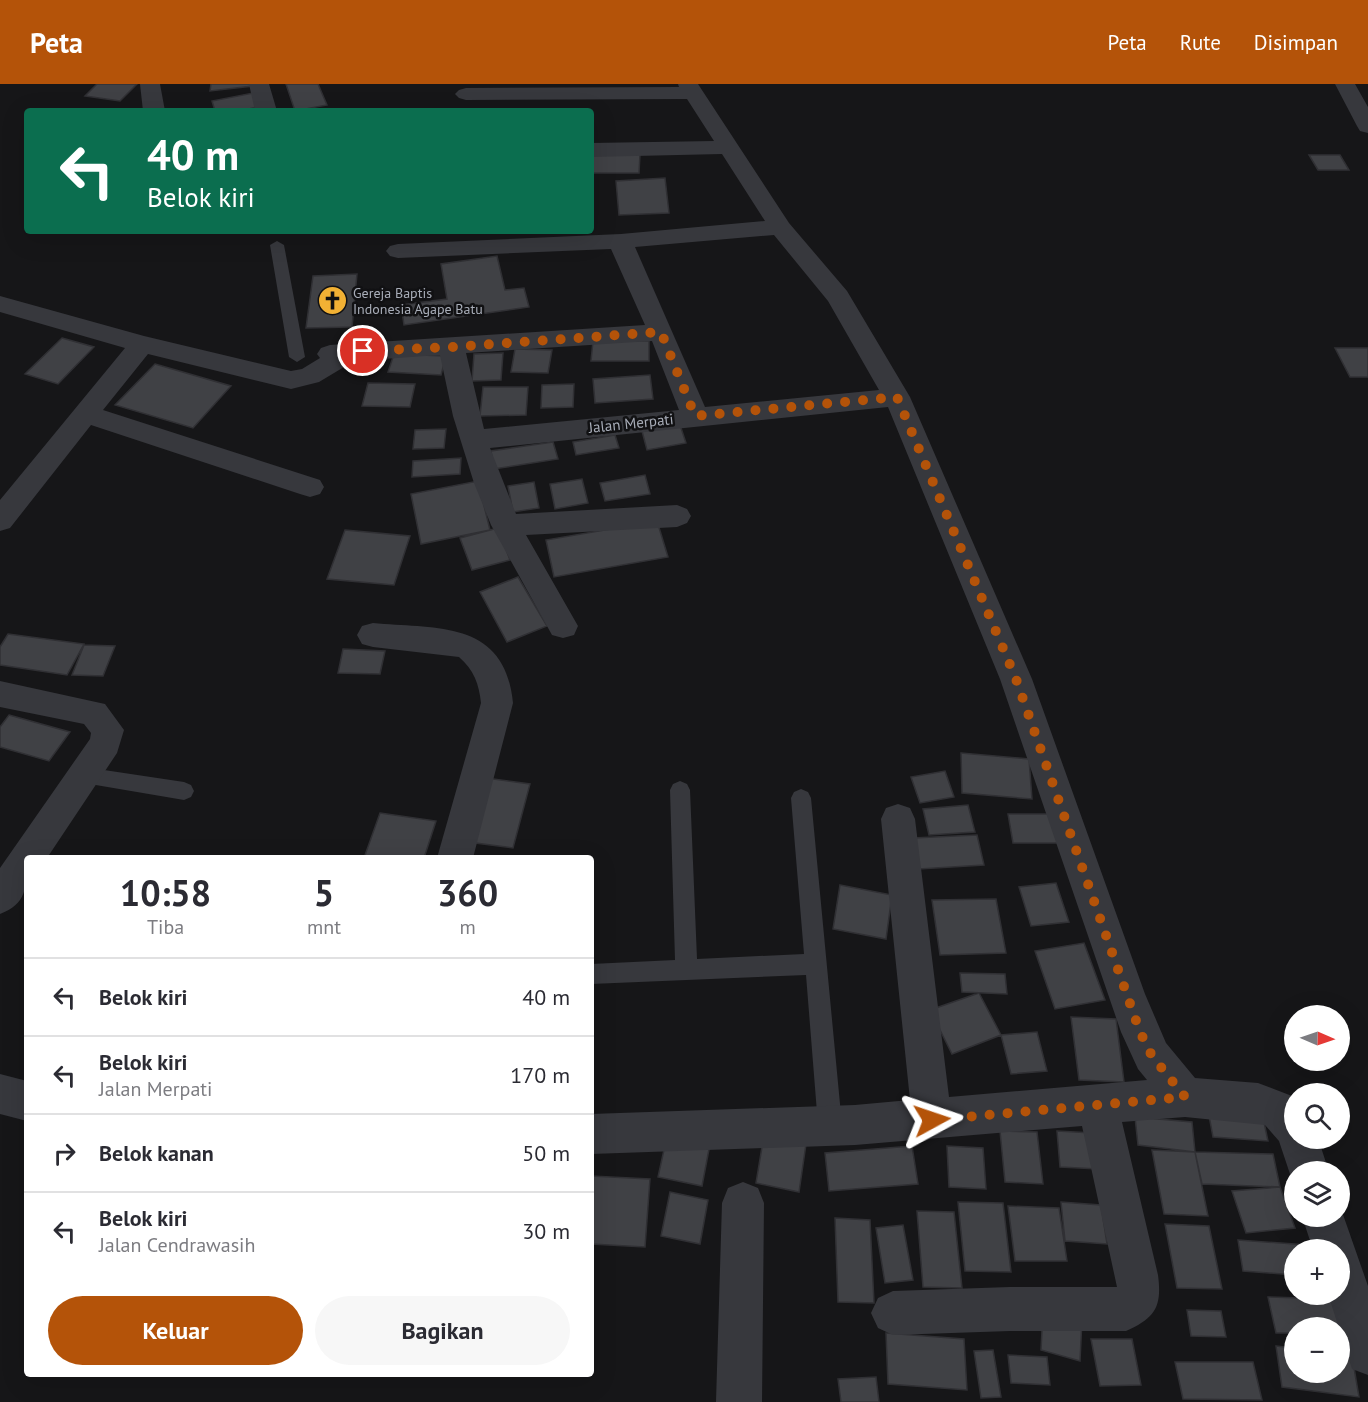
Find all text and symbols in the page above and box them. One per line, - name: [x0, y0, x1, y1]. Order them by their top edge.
- text: Peta: [30, 24, 83, 61]
- text: Peta: [1107, 29, 1147, 56]
- text: Rute: [1180, 29, 1221, 56]
- text: Disimpan: [1254, 29, 1338, 56]
- text: 40 m: [147, 127, 239, 182]
- icon: left: [48, 132, 126, 210]
- text: Belok kiri: [147, 180, 255, 214]
- place label: Gereja Baptis Indonesia Agape Batu: [353, 284, 483, 318]
- church icon: Gereja Baptis Indonesia Agape Batu: [316, 285, 348, 317]
- pin: [337, 325, 388, 376]
- icon: arrive: [346, 334, 379, 367]
- street label: Jalan Merpati: [587, 409, 674, 437]
- text: 10:58: [120, 869, 211, 916]
- text: 5: [314, 869, 334, 916]
- text: 360: [437, 869, 498, 916]
- text: Tiba: [147, 914, 184, 940]
- text: mnt: [307, 914, 341, 940]
- text: m: [459, 914, 476, 940]
- icon: left: [48, 981, 81, 1014]
- text: Belok kiri: [99, 983, 188, 1011]
- text: 40 m: [522, 983, 570, 1011]
- north arrow: [1284, 1005, 1350, 1071]
- map controls: [1284, 1005, 1350, 1383]
- text: Belok kiri: [99, 1048, 188, 1076]
- icon: left: [48, 1059, 81, 1092]
- text: 170 m: [510, 1061, 570, 1089]
- text: Jalan Merpati: [99, 1076, 212, 1102]
- button: search: [1284, 1083, 1350, 1149]
- position arrow: [900, 1088, 964, 1152]
- icon: right: [48, 1137, 81, 1170]
- text: Belok kanan: [99, 1139, 214, 1167]
- text: 50 m: [522, 1139, 570, 1167]
- button: layers: [1284, 1161, 1350, 1227]
- text: Belok kiri: [99, 1204, 188, 1232]
- icon: left: [48, 1215, 81, 1248]
- text: 30 m: [522, 1217, 570, 1245]
- text: Jalan Cendrawasih: [99, 1232, 255, 1258]
- button: +: [1284, 1239, 1350, 1305]
- button: Keluar: [48, 1296, 303, 1365]
- button: Bagikan: [315, 1296, 570, 1365]
- button: −: [1284, 1317, 1350, 1383]

